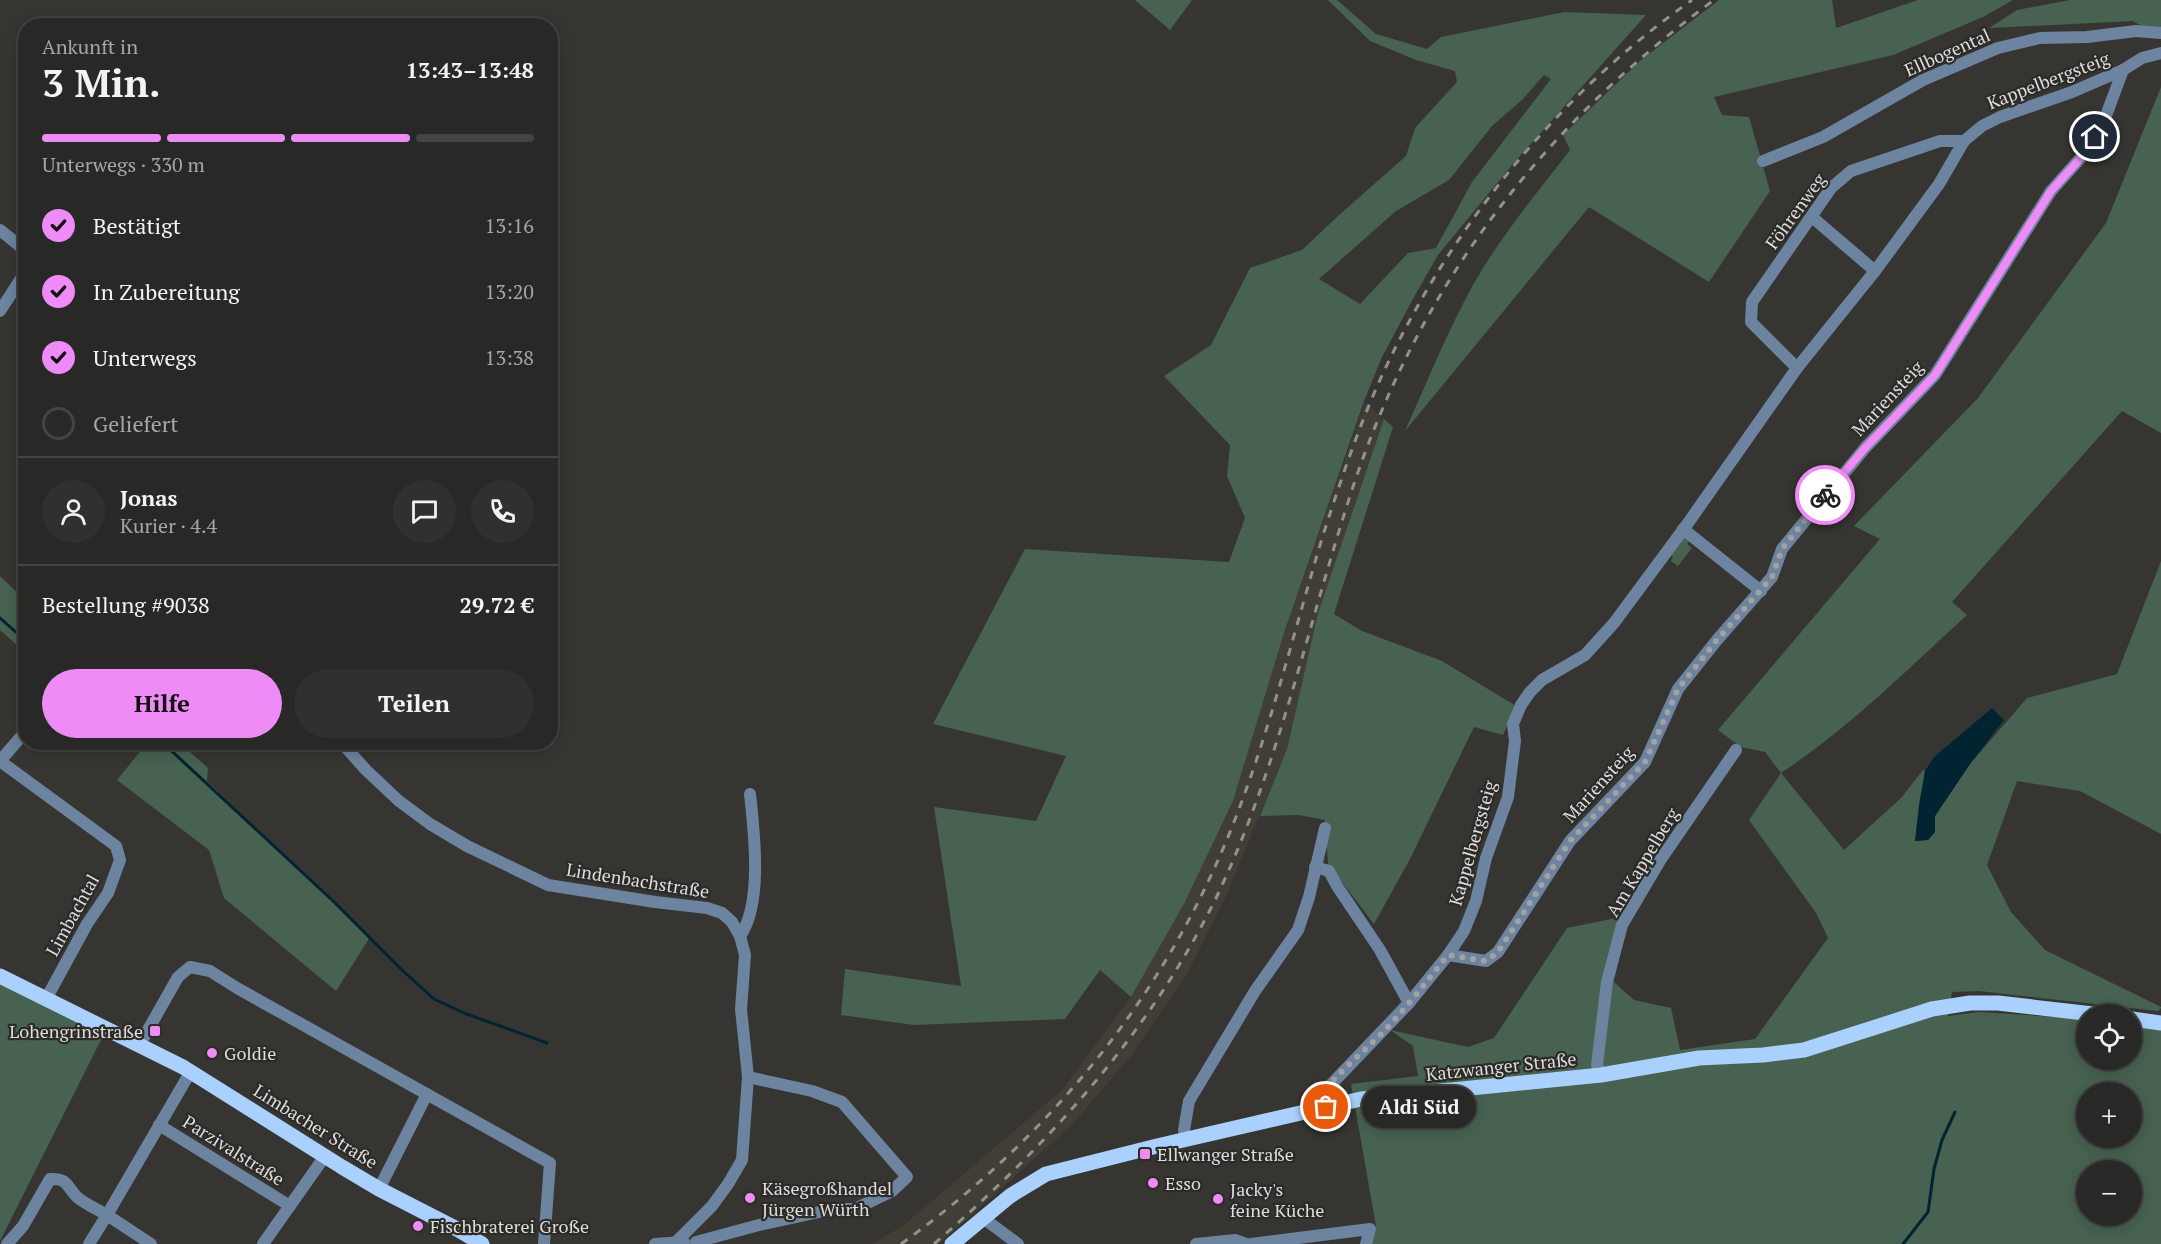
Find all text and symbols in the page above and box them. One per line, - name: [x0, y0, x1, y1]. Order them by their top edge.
- street label: Ellbogental: [1900, 22, 1994, 82]
- text: Ankunft in: [42, 33, 138, 60]
- street label: Kappelbergsteig: [1983, 45, 2113, 114]
- text: 13:43–13:48: [406, 55, 534, 84]
- text: 3 Min.: [42, 56, 160, 108]
- pin: [2069, 111, 2120, 162]
- icon: home: [2078, 120, 2111, 153]
- text: Unterwegs · 330 m: [42, 151, 205, 178]
- street label: Föhrenweg: [1759, 168, 1831, 254]
- icon: check: [42, 209, 75, 242]
- text: Bestätigt: [93, 211, 181, 240]
- text: 13:16: [485, 212, 534, 239]
- icon: check: [42, 275, 75, 308]
- text: In Zubereitung: [93, 277, 240, 306]
- text: 13:20: [485, 278, 534, 305]
- icon: check: [42, 341, 75, 374]
- text: Unterwegs: [93, 343, 197, 372]
- text: 13:38: [485, 344, 534, 371]
- street label: Mariensteig: [1846, 355, 1929, 441]
- text: Geliefert: [93, 409, 178, 438]
- courier: [1795, 465, 1855, 525]
- icon: bike: [1809, 479, 1842, 512]
- button: person: [42, 480, 105, 543]
- button: chat: [393, 480, 456, 543]
- button: phone: [471, 480, 534, 543]
- text: Jonas: [120, 483, 177, 512]
- text: Kurier · 4.4: [120, 512, 217, 539]
- text: Bestellung #9038: [42, 590, 210, 619]
- text: 29.72 €: [459, 590, 534, 619]
- button: Hilfe: [42, 669, 282, 738]
- button: Teilen: [294, 669, 534, 738]
- street label: Mariensteig: [1557, 740, 1639, 827]
- street label: Kappelbergsteig: [1443, 777, 1501, 908]
- street label: Am Kappelberg: [1600, 803, 1684, 921]
- street label: Lindenbachstraße: [565, 857, 711, 903]
- street label: Limbachtal: [40, 870, 104, 960]
- map controls: [2076, 1004, 2142, 1226]
- button: locate: [2076, 1004, 2142, 1070]
- place label: Lohengrinstraße: [9, 1019, 143, 1043]
- marker: Lohengrinstraße: [148, 1024, 162, 1038]
- place label: Goldie: [224, 1041, 276, 1065]
- marker: Goldie: [205, 1046, 219, 1060]
- street label: Katzwanger Straße: [1424, 1046, 1578, 1086]
- street label: Limbacher Straße: [249, 1078, 383, 1174]
- pin: [1300, 1081, 1351, 1132]
- button: +: [2076, 1082, 2142, 1148]
- callout: Aldi Süd: [1362, 1086, 1476, 1128]
- icon: bag: [1309, 1090, 1342, 1123]
- text: Aldi Süd: [1379, 1093, 1459, 1120]
- street label: Parzivalstraße: [179, 1109, 289, 1191]
- place label: Ellwanger Straße: [1157, 1142, 1294, 1166]
- marker: Ellwanger Straße: [1138, 1147, 1152, 1161]
- button: −: [2076, 1160, 2142, 1226]
- place label: Esso: [1165, 1171, 1201, 1195]
- place label: Käsegroßhandel Jürgen Würth: [762, 1176, 892, 1221]
- marker: Esso: [1146, 1176, 1160, 1190]
- place label: Jacky's feine Küche: [1230, 1177, 1324, 1222]
- marker: Käsegroßhandel Jürgen Würth: [743, 1191, 757, 1205]
- marker: Jacky's feine Küche: [1211, 1192, 1225, 1206]
- place label: Fischbraterei Große: [430, 1214, 589, 1238]
- marker: Fischbraterei Große: [411, 1219, 425, 1233]

